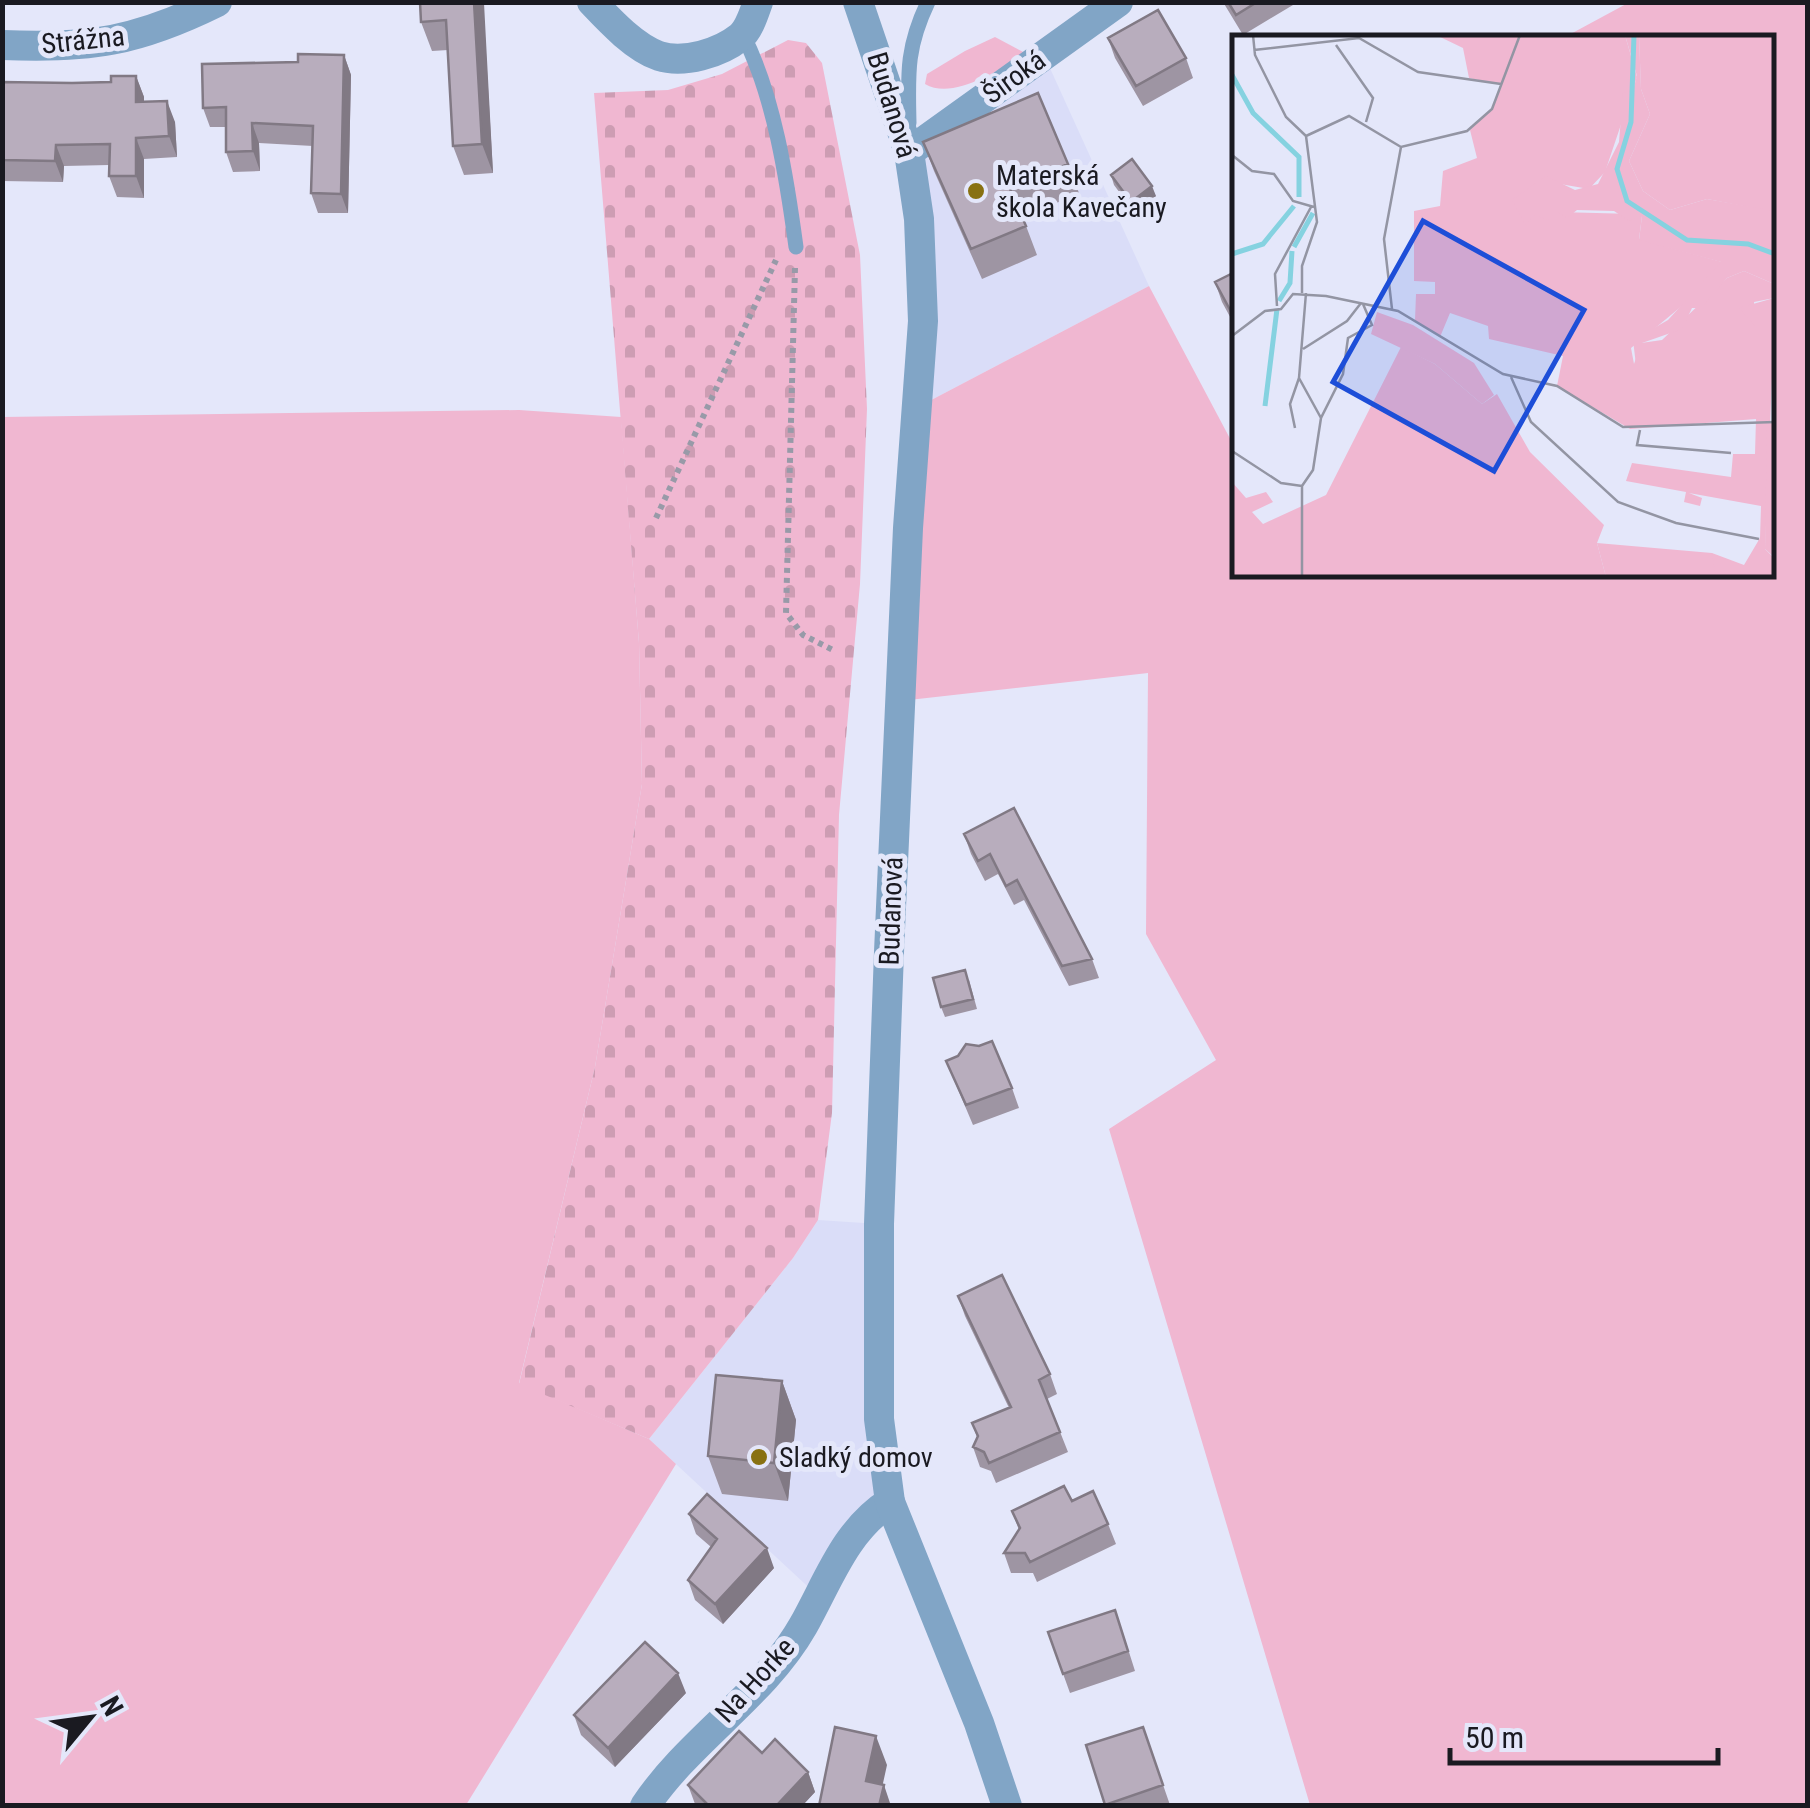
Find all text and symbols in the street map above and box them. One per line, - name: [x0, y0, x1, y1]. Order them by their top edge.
- street label: Strážna: [40, 19, 126, 61]
- inset map: [1232, 35, 1775, 578]
- street label: Široká: [976, 43, 1052, 111]
- street label: Budanová: [860, 48, 924, 162]
- place label: Materská škola Kavečany: [996, 159, 1167, 224]
- marker: Materská škola Kavečany: [965, 180, 987, 202]
- street label: Budanová: [873, 856, 909, 966]
- place label: Sladký domov: [779, 1441, 933, 1474]
- marker: Sladký domov: [748, 1446, 770, 1468]
- street label: Na Horke: [708, 1631, 802, 1729]
- north arrow: [40, 1668, 140, 1768]
- text: N: [93, 1691, 130, 1722]
- scale bar: [1450, 1703, 1718, 1765]
- text: 50 m: [1465, 1720, 1524, 1755]

